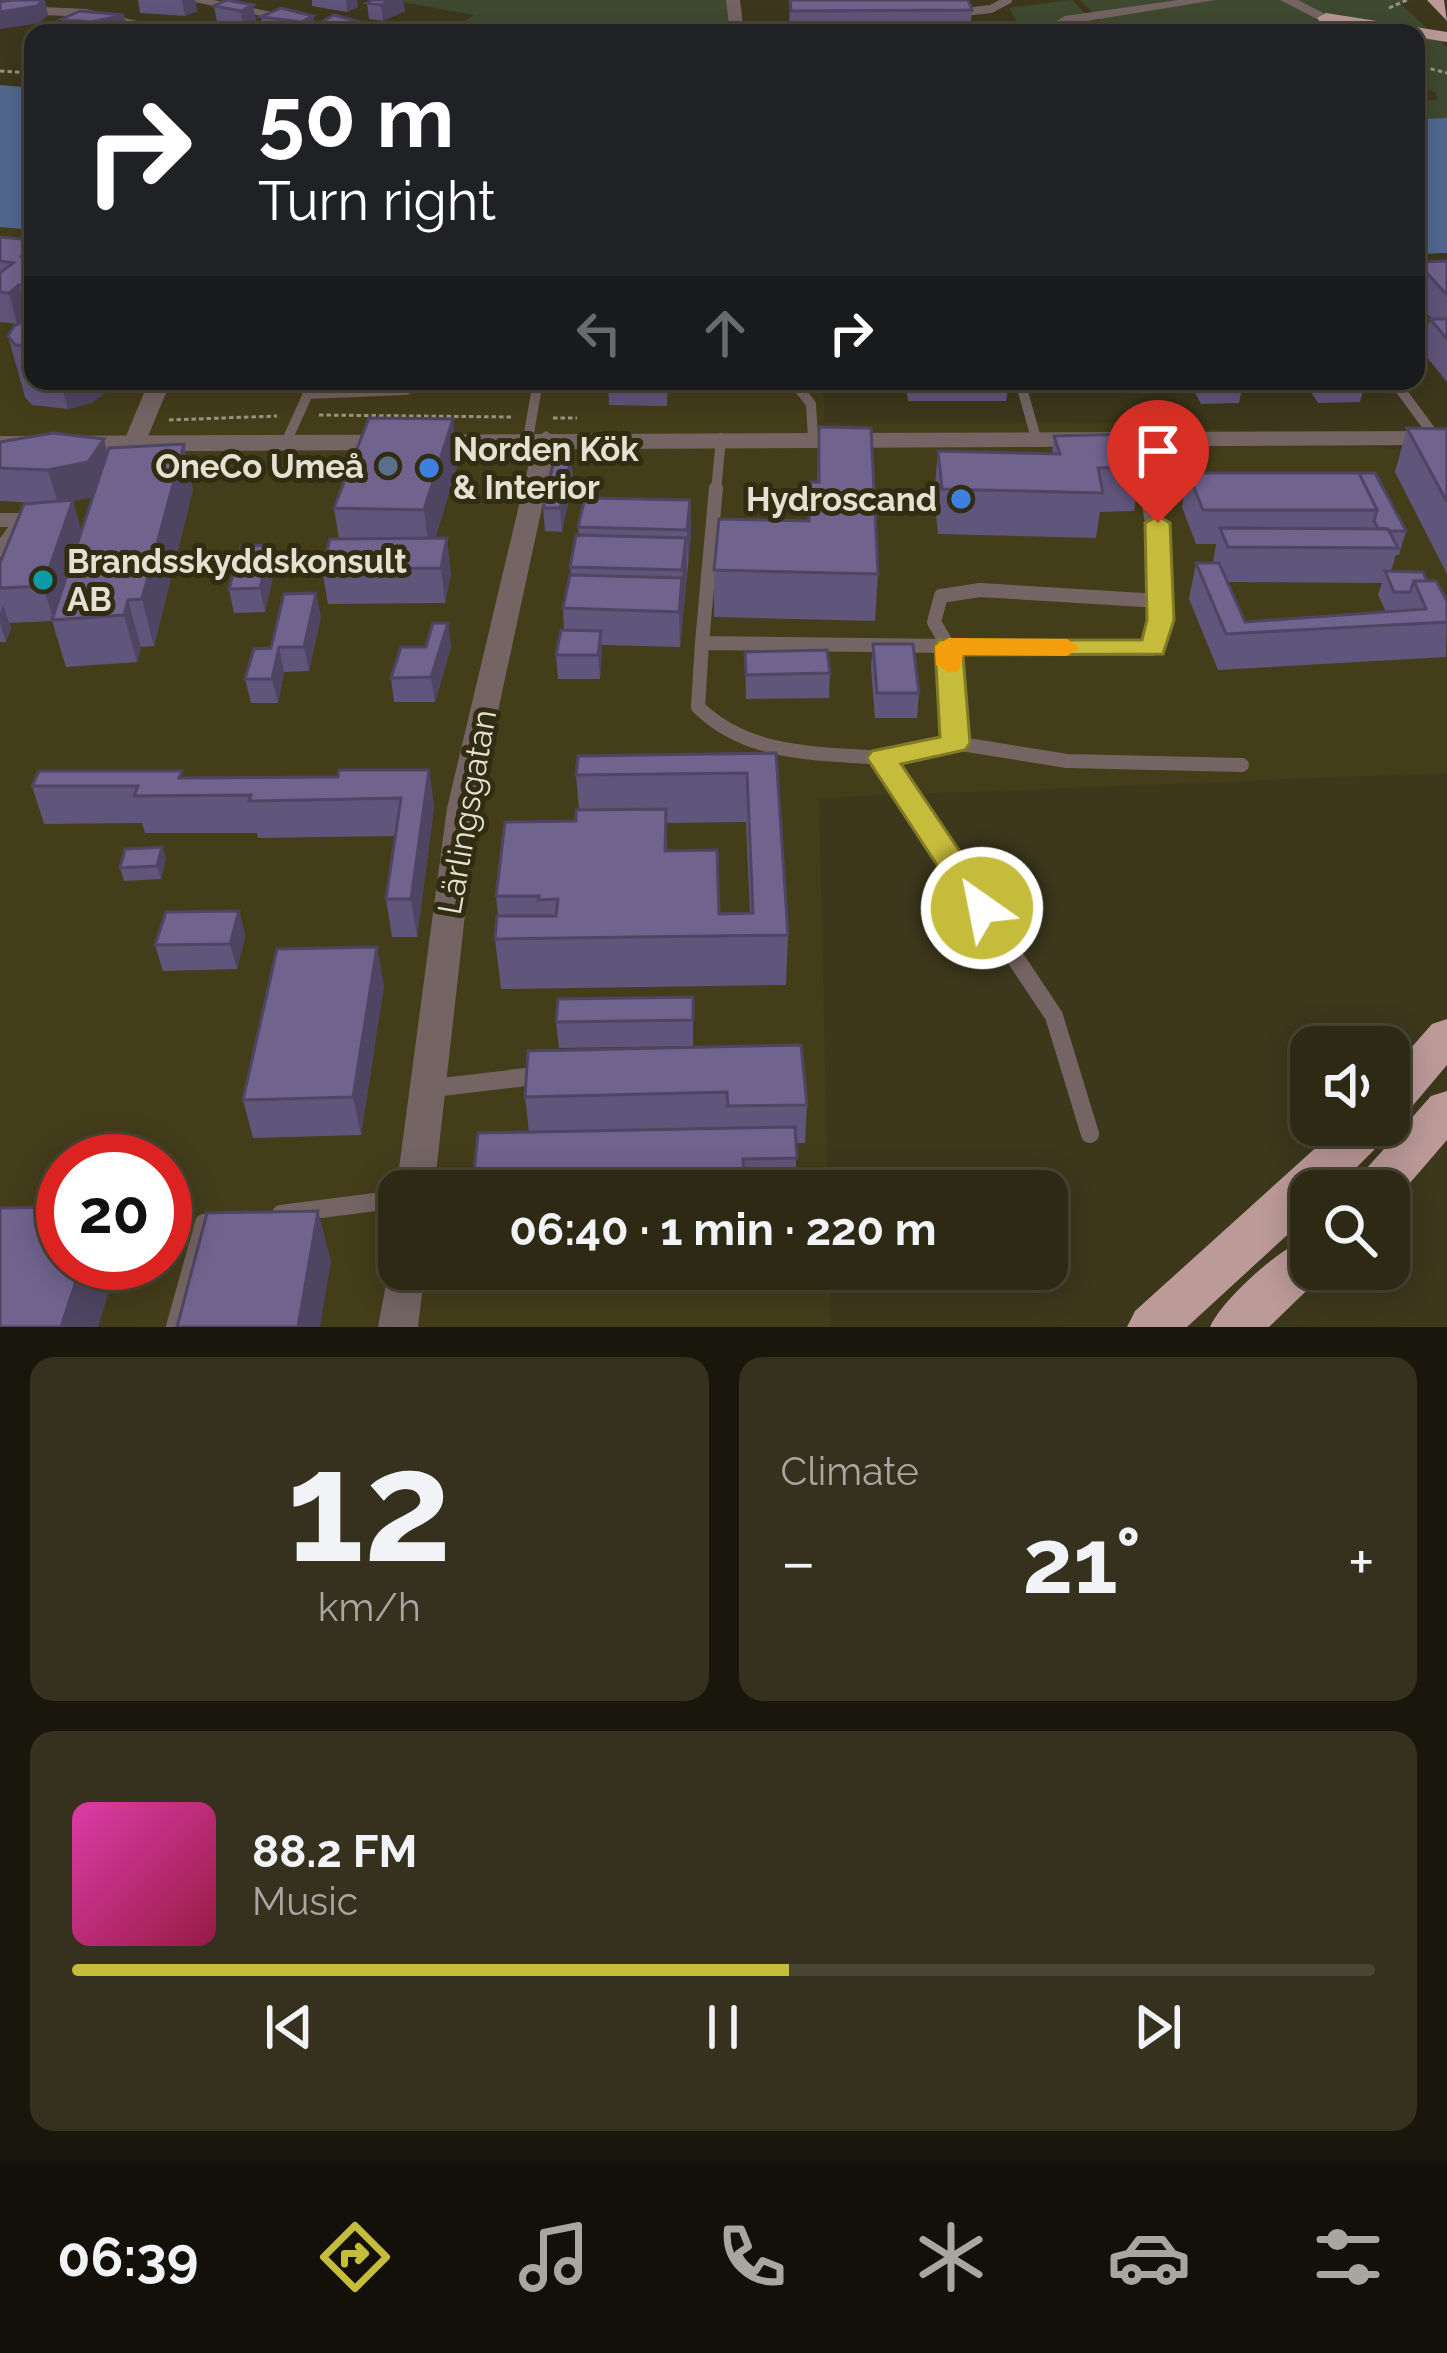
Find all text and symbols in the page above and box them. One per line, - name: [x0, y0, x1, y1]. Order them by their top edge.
- text: 50 m: [258, 68, 454, 167]
- icon: right: [60, 72, 216, 228]
- text: Turn right: [258, 169, 496, 233]
- icon: left: [566, 300, 632, 366]
- icon: ahead: [692, 300, 758, 366]
- icon: right: [818, 300, 884, 366]
- pin: [1107, 400, 1209, 523]
- icon: arrive: [1125, 418, 1191, 484]
- place label: Norden Kök & Interior: [453, 430, 639, 507]
- place label: OneCo Umeå: [155, 447, 364, 486]
- marker: OneCo Umeå: [375, 453, 401, 479]
- marker: Norden Kök & Interior: [416, 455, 442, 481]
- place label: Hydroscand: [746, 480, 937, 519]
- marker: Hydroscand: [948, 486, 974, 512]
- place label: Brandsskyddskonsult AB: [67, 542, 407, 619]
- marker: Brandsskyddskonsult AB: [30, 567, 56, 593]
- street label: Lärlingsgatan: [430, 707, 504, 917]
- position arrow: [919, 845, 1045, 971]
- map controls: [1290, 1026, 1410, 1290]
- button: sound: [1290, 1026, 1410, 1146]
- speed limit sign: 20: [36, 1134, 192, 1290]
- button: search: [1290, 1170, 1410, 1290]
- text: 06:40 · 1 min · 220 m: [509, 1203, 937, 1256]
- text: 12: [287, 1414, 452, 1598]
- text: Climate: [781, 1448, 919, 1494]
- text: 21°: [1022, 1508, 1141, 1614]
- text: −: [781, 1523, 816, 1600]
- text: +: [1348, 1523, 1375, 1600]
- text: km/h: [318, 1584, 421, 1630]
- text: 88.2 FM: [252, 1825, 417, 1878]
- text: Music: [252, 1878, 358, 1924]
- icon: previous: [256, 1994, 322, 2060]
- icon: pause: [690, 1994, 756, 2060]
- icon: next: [1125, 1994, 1191, 2060]
- icon: directions: [313, 2215, 397, 2299]
- icon: music: [512, 2215, 596, 2299]
- icon: phone: [710, 2215, 794, 2299]
- icon: climate: [909, 2215, 993, 2299]
- icon: car: [1107, 2215, 1191, 2299]
- icon: filters: [1306, 2215, 1390, 2299]
- text: 06:39: [57, 2225, 198, 2289]

